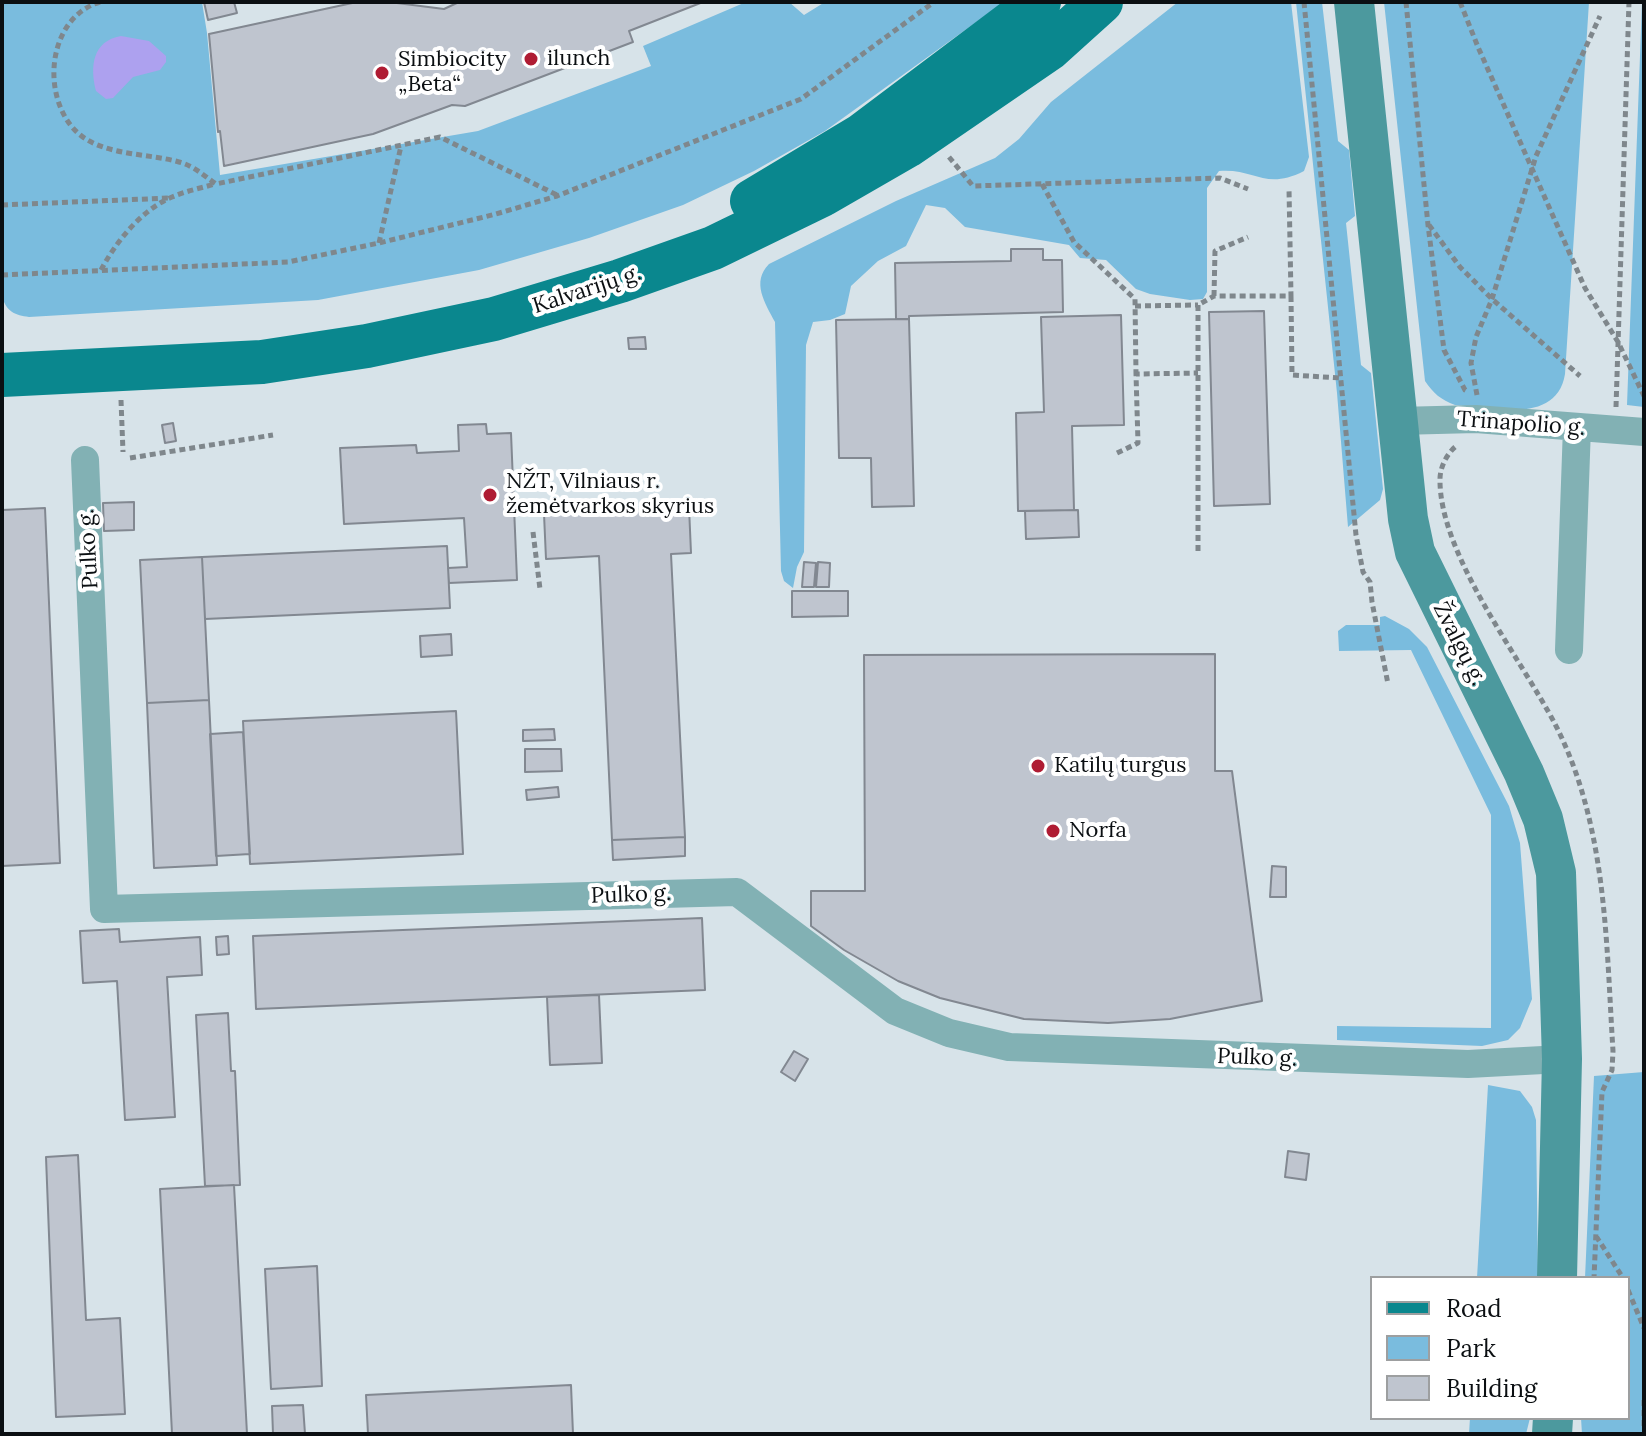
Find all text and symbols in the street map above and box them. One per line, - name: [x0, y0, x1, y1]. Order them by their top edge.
- place label: ilunch: [547, 46, 611, 72]
- place label: Simbiocity „Beta“: [398, 47, 506, 98]
- marker: ilunch: [522, 50, 540, 68]
- marker: Simbiocity „Beta“: [373, 64, 391, 82]
- street label: Kalvarijų g.: [529, 260, 645, 320]
- street label: Trinapolio g.: [1456, 406, 1586, 442]
- place label: NŽT, Vilniaus r. žemėtvarkos skyrius: [506, 469, 714, 520]
- marker: NŽT, Vilniaus r. žemėtvarkos skyrius: [481, 486, 499, 504]
- street label: Pulko g.: [74, 508, 104, 590]
- street label: Žvalgų g.: [1427, 598, 1491, 690]
- place label: Katilų turgus: [1054, 753, 1186, 779]
- marker: Katilų turgus: [1029, 757, 1047, 775]
- place label: Norfa: [1069, 818, 1127, 844]
- marker: Norfa: [1044, 822, 1062, 840]
- street label: Pulko g.: [590, 880, 672, 910]
- street label: Pulko g.: [1216, 1043, 1298, 1073]
- legend: [1370, 1276, 1630, 1420]
- text: Road: [1446, 1293, 1502, 1324]
- text: Park: [1446, 1333, 1496, 1364]
- text: Building: [1446, 1373, 1537, 1404]

